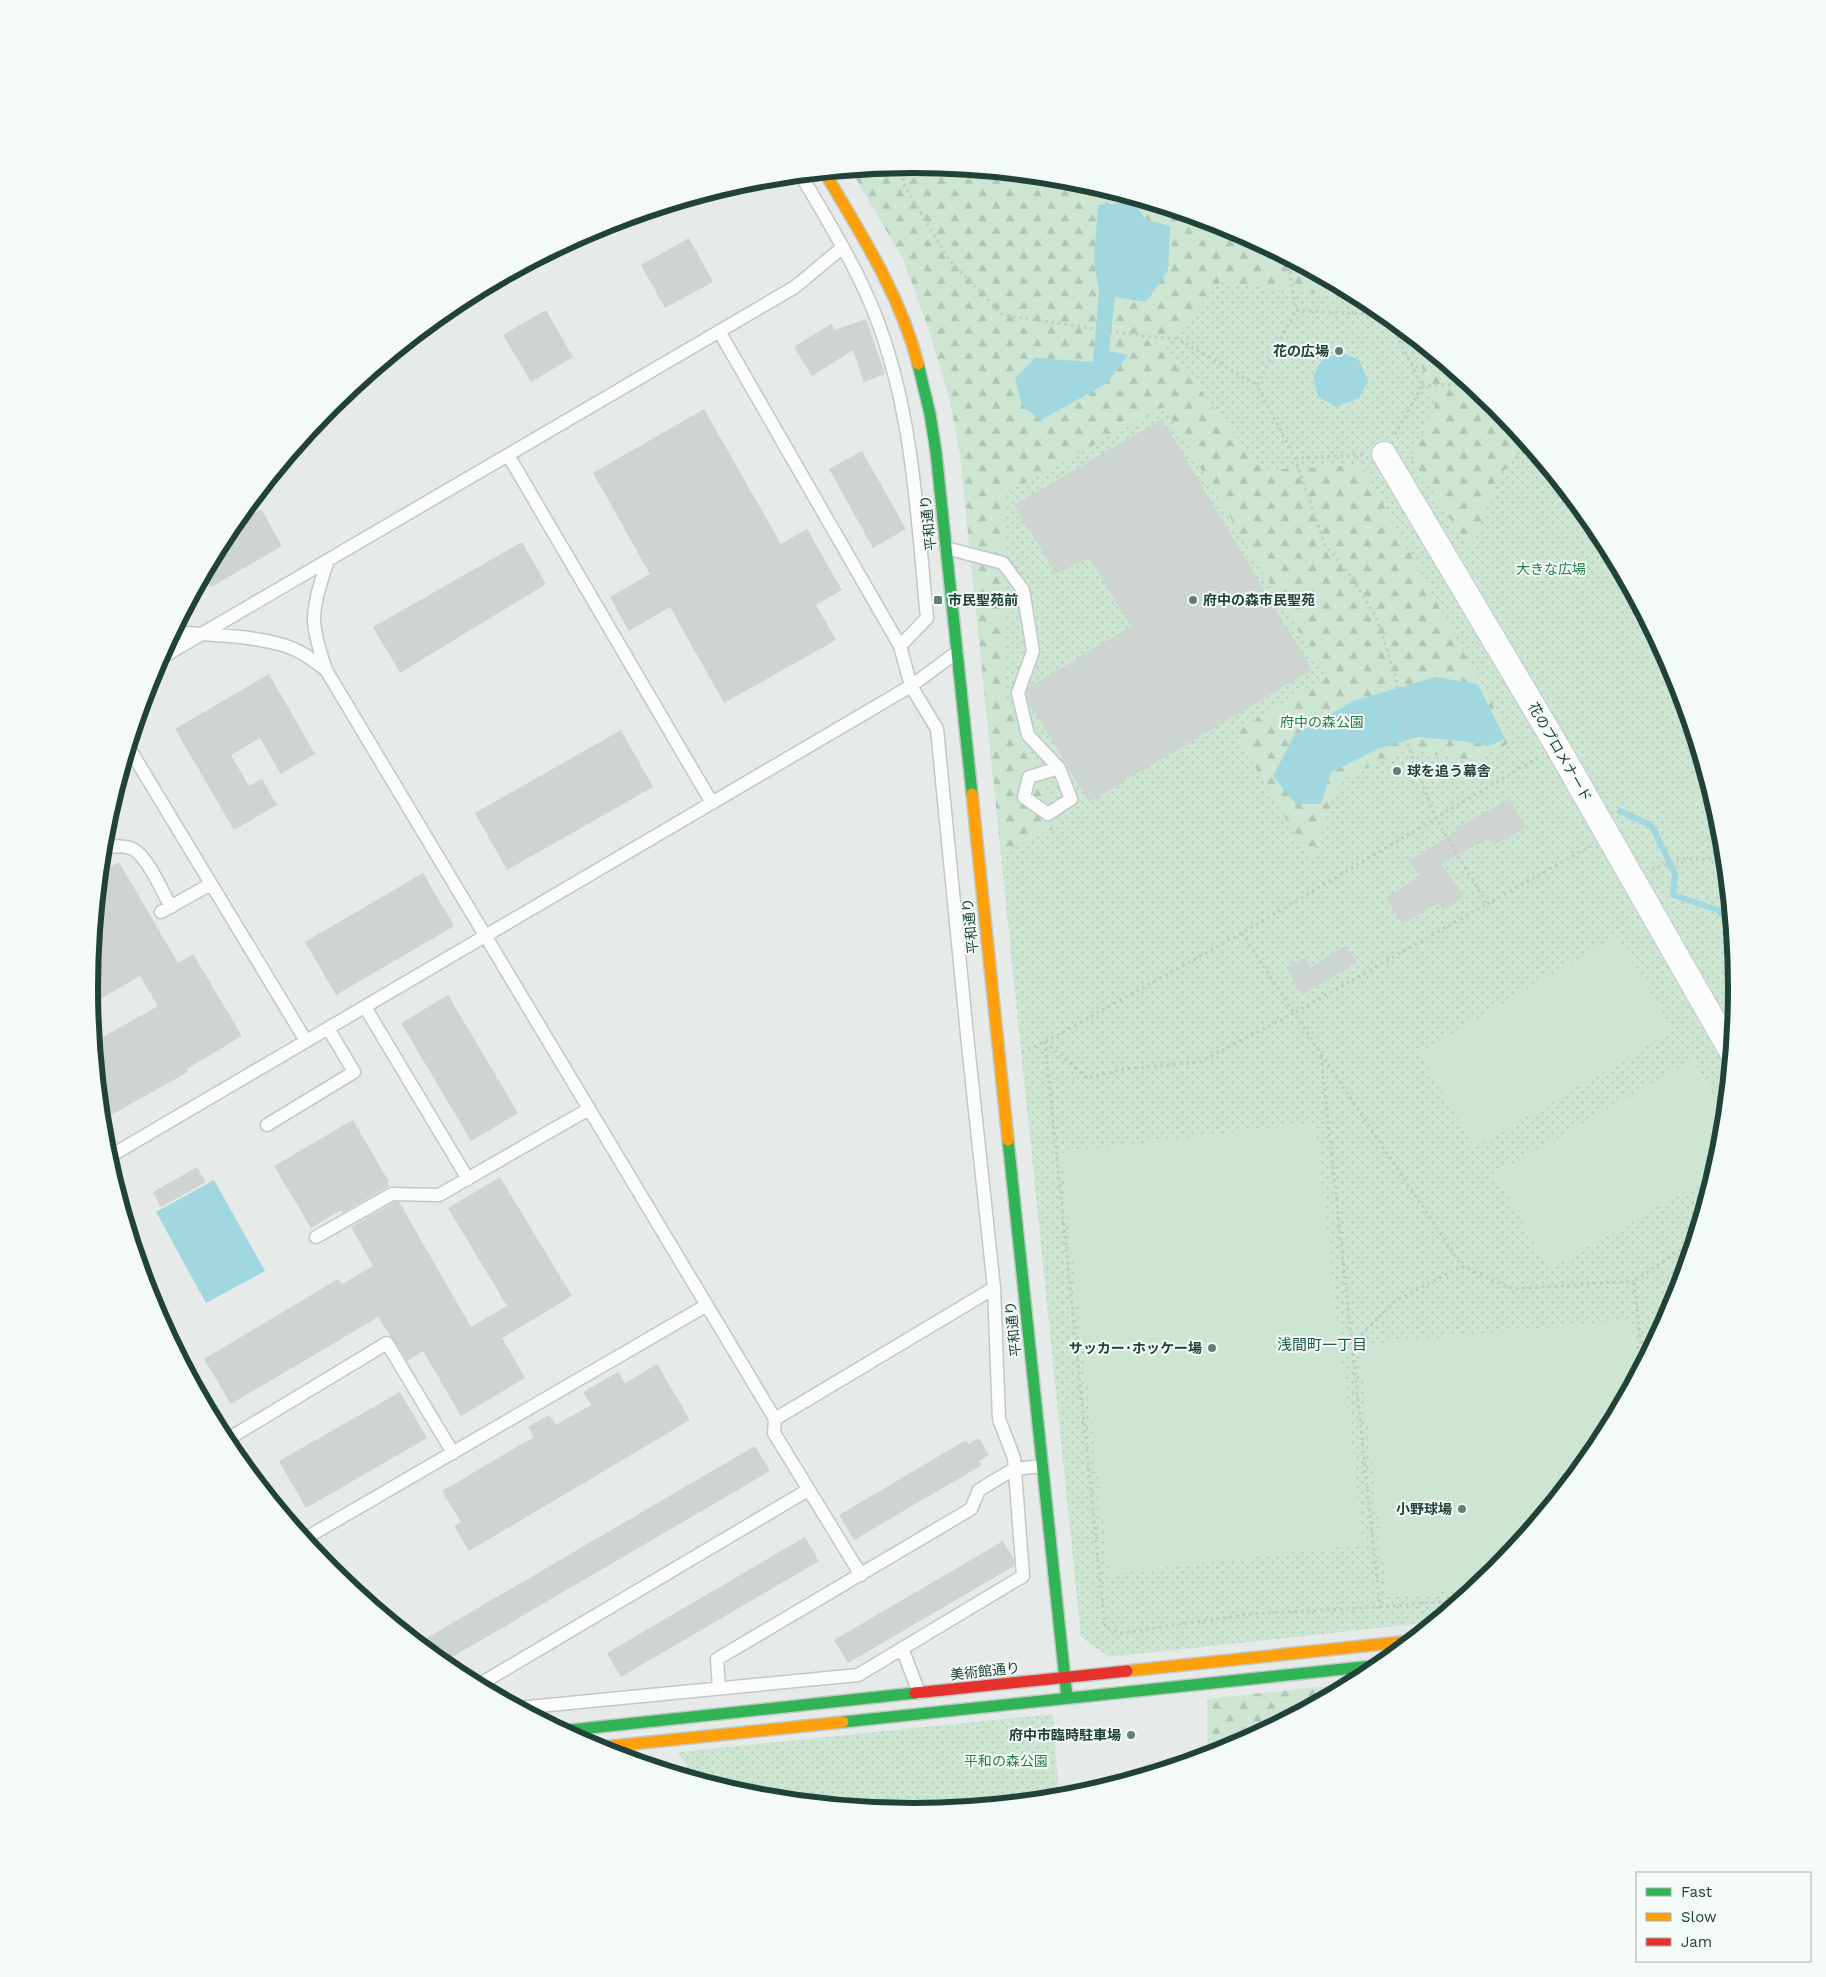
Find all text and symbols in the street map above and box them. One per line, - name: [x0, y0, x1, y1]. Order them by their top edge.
- place label: 花の広場: [1273, 343, 1329, 359]
- marker: 花の広場: [1333, 345, 1345, 357]
- street label: 平和通り: [917, 494, 939, 552]
- park label: 大きな広場: [1516, 561, 1586, 577]
- place label: 市民聖苑前: [948, 592, 1018, 608]
- place label: 府中の森市民聖苑: [1203, 592, 1315, 608]
- marker: 市民聖苑前: [932, 594, 944, 606]
- marker: 府中の森市民聖苑: [1187, 594, 1199, 606]
- street label: 花のプロメナード: [1525, 700, 1595, 804]
- park label: 府中の森公園: [1280, 714, 1364, 730]
- place label: 球を追う幕舎: [1407, 763, 1491, 779]
- marker: 球を追う幕舎: [1391, 765, 1403, 777]
- street label: 平和通り: [959, 897, 981, 955]
- street label: 平和通り: [1002, 1300, 1024, 1358]
- district label: 浅間町一丁目: [1277, 1336, 1367, 1354]
- place label: サッカー･ホッケー場: [1069, 1340, 1202, 1356]
- marker: サッカー･ホッケー場: [1206, 1342, 1218, 1354]
- place label: 小野球場: [1396, 1501, 1452, 1517]
- marker: 小野球場: [1456, 1503, 1468, 1515]
- street label: 美術館通り: [949, 1659, 1021, 1683]
- place label: 府中市臨時駐車場: [1009, 1727, 1121, 1743]
- marker: 府中市臨時駐車場: [1125, 1729, 1137, 1741]
- park label: 平和の森公園: [964, 1753, 1048, 1769]
- legend: [1636, 1872, 1811, 1962]
- text: Fast: [1681, 1883, 1713, 1901]
- text: Slow: [1681, 1908, 1717, 1926]
- text: Jam: [1681, 1933, 1712, 1951]

